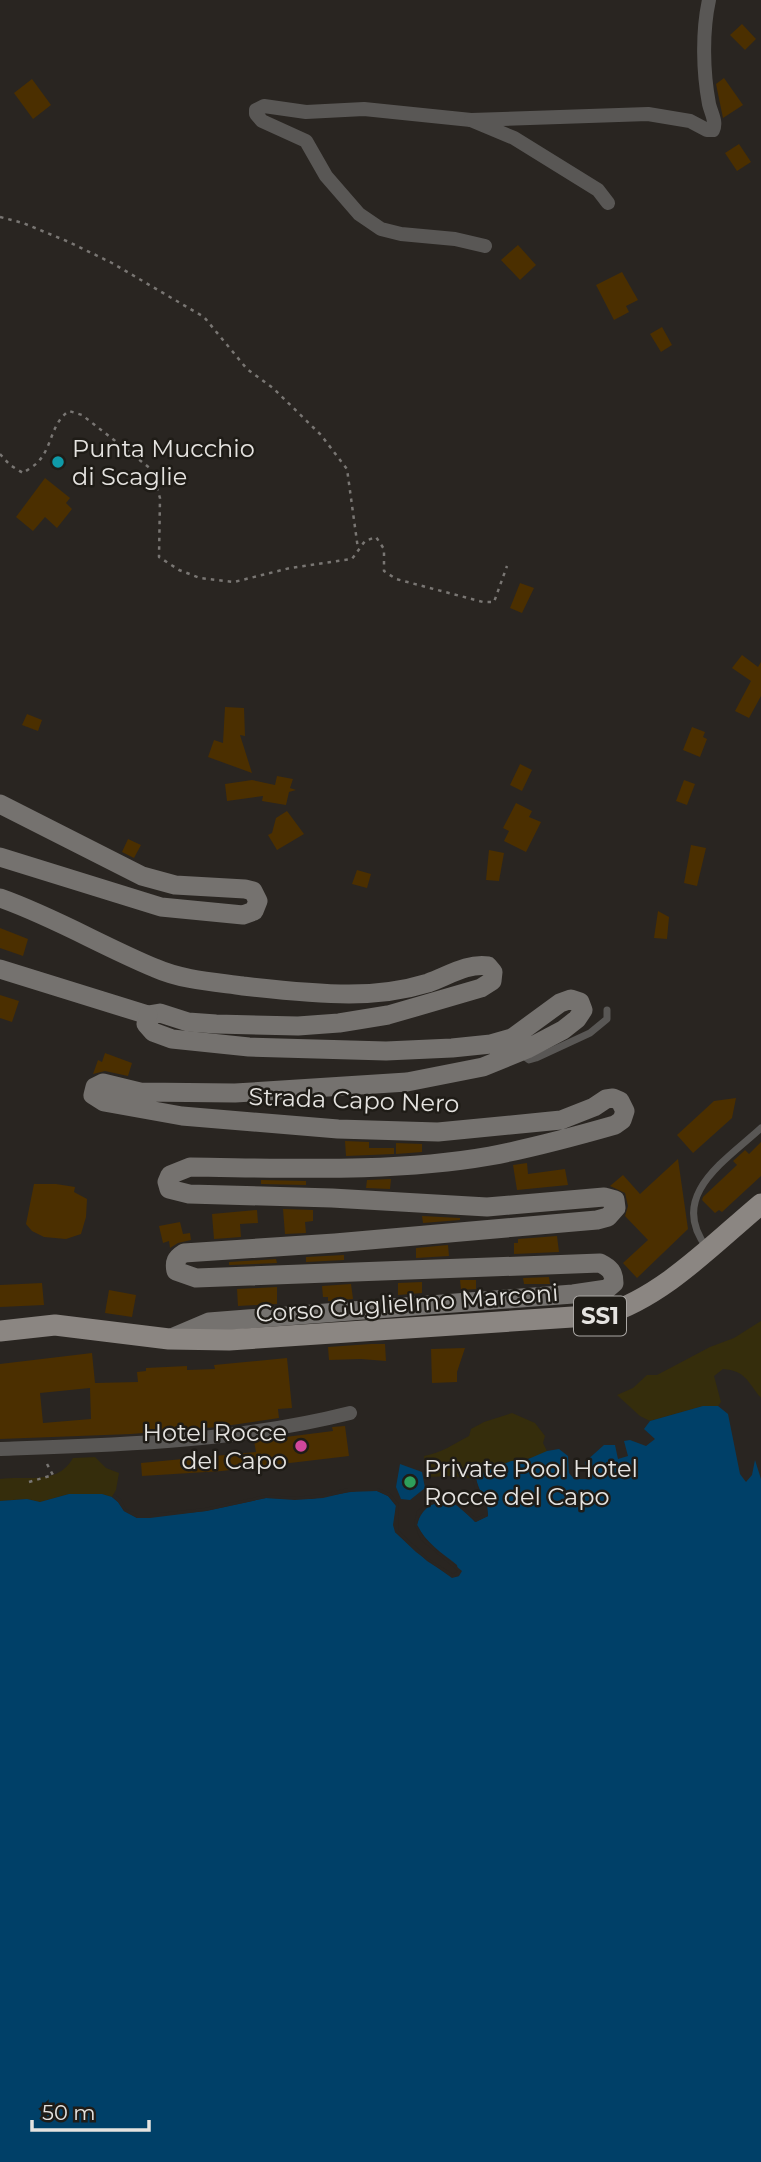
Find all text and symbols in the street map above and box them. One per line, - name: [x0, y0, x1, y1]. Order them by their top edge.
- place label: Punta Mucchio di Scaglie: [72, 434, 255, 491]
- marker: Punta Mucchio di Scaglie: [50, 454, 66, 470]
- street label: Strada Capo Nero: [248, 1082, 460, 1118]
- street label: Corso Guglielmo Marconi: [255, 1278, 559, 1328]
- road number: SS1: [574, 1296, 626, 1336]
- place label: Hotel Rocce del Capo: [142, 1418, 287, 1475]
- marker: Hotel Rocce del Capo: [293, 1438, 309, 1454]
- place label: Private Pool Hotel Rocce del Capo: [424, 1454, 638, 1511]
- marker: Private Pool Hotel Rocce del Capo: [402, 1474, 418, 1490]
- scale bar: [32, 2088, 149, 2132]
- text: 50 m: [42, 2100, 96, 2125]

